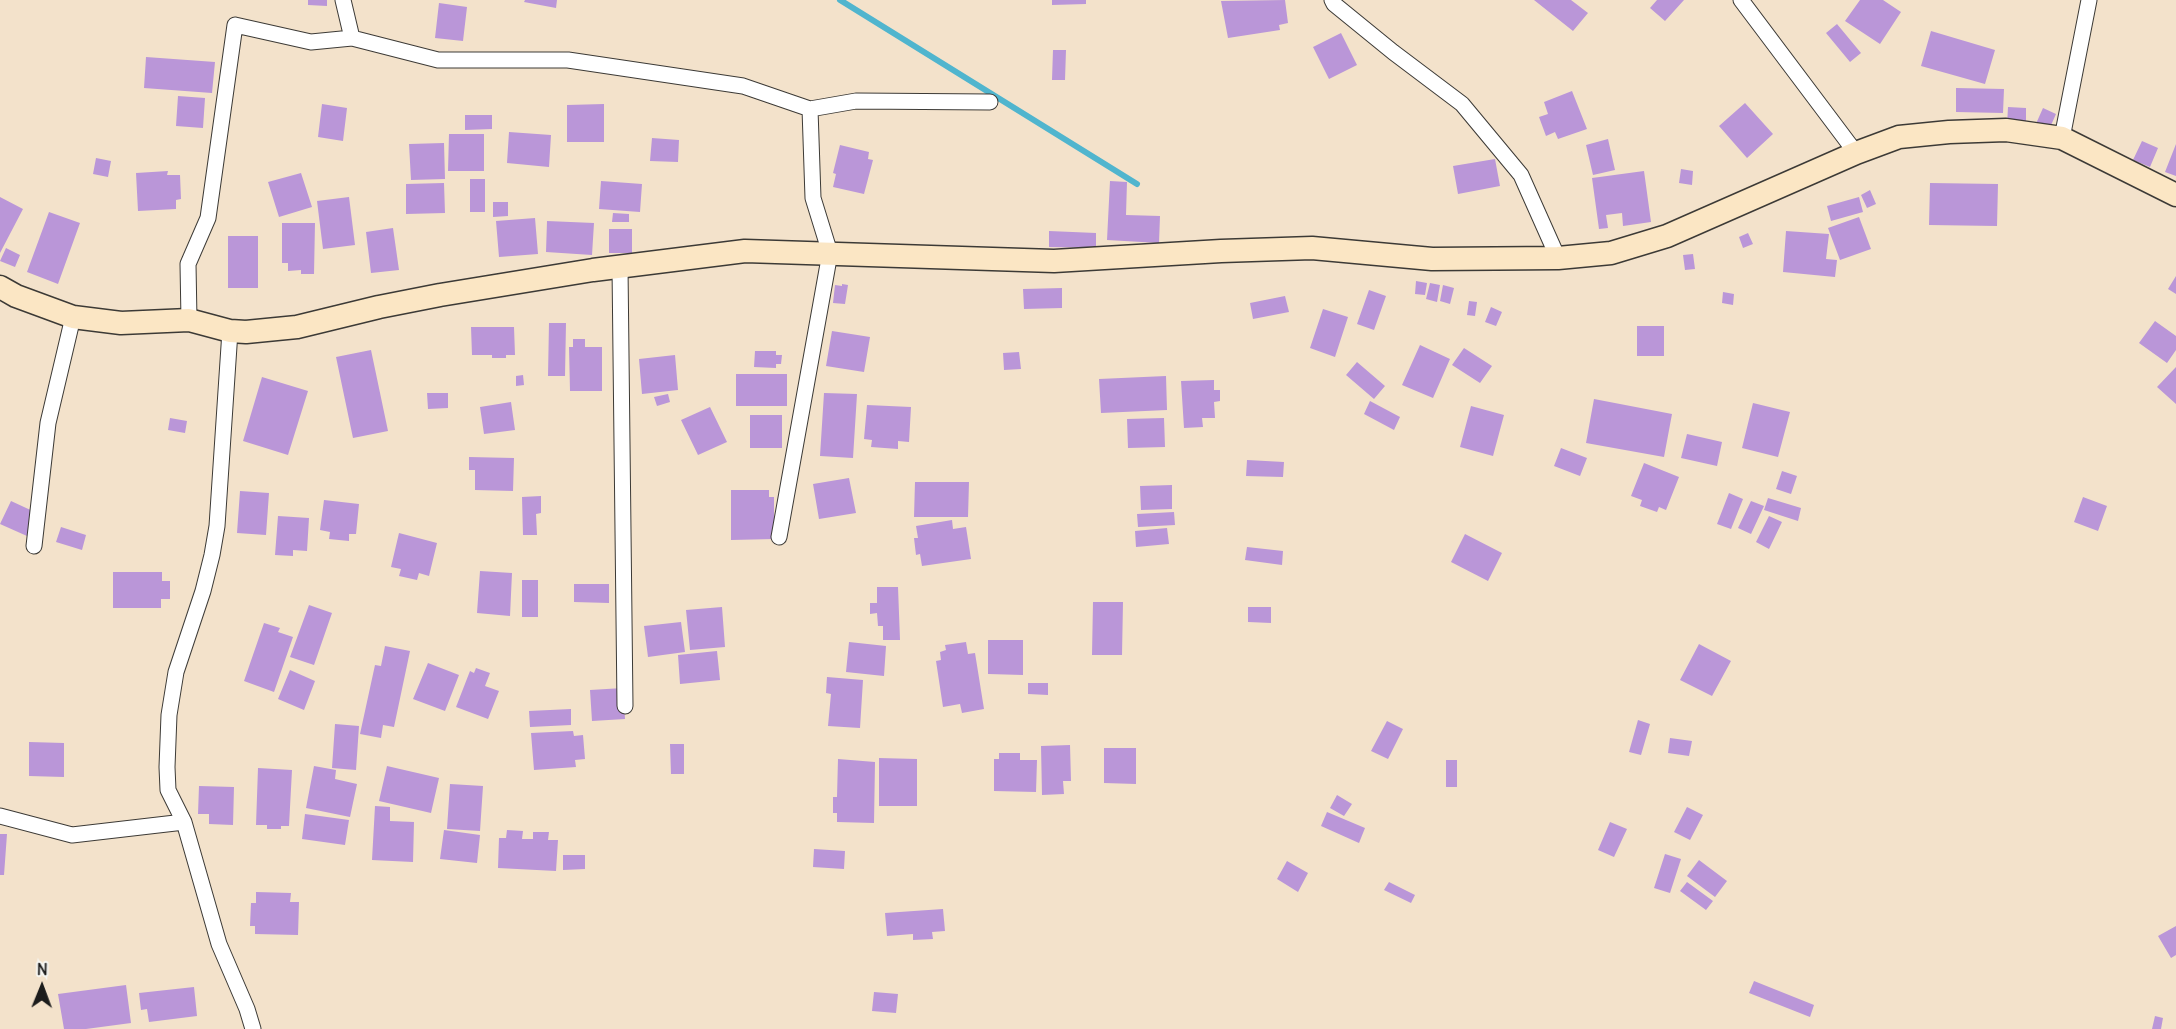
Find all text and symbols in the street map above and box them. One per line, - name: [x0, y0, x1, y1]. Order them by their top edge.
- north arrow: [12, 957, 72, 1017]
- text: N: [37, 959, 48, 979]

